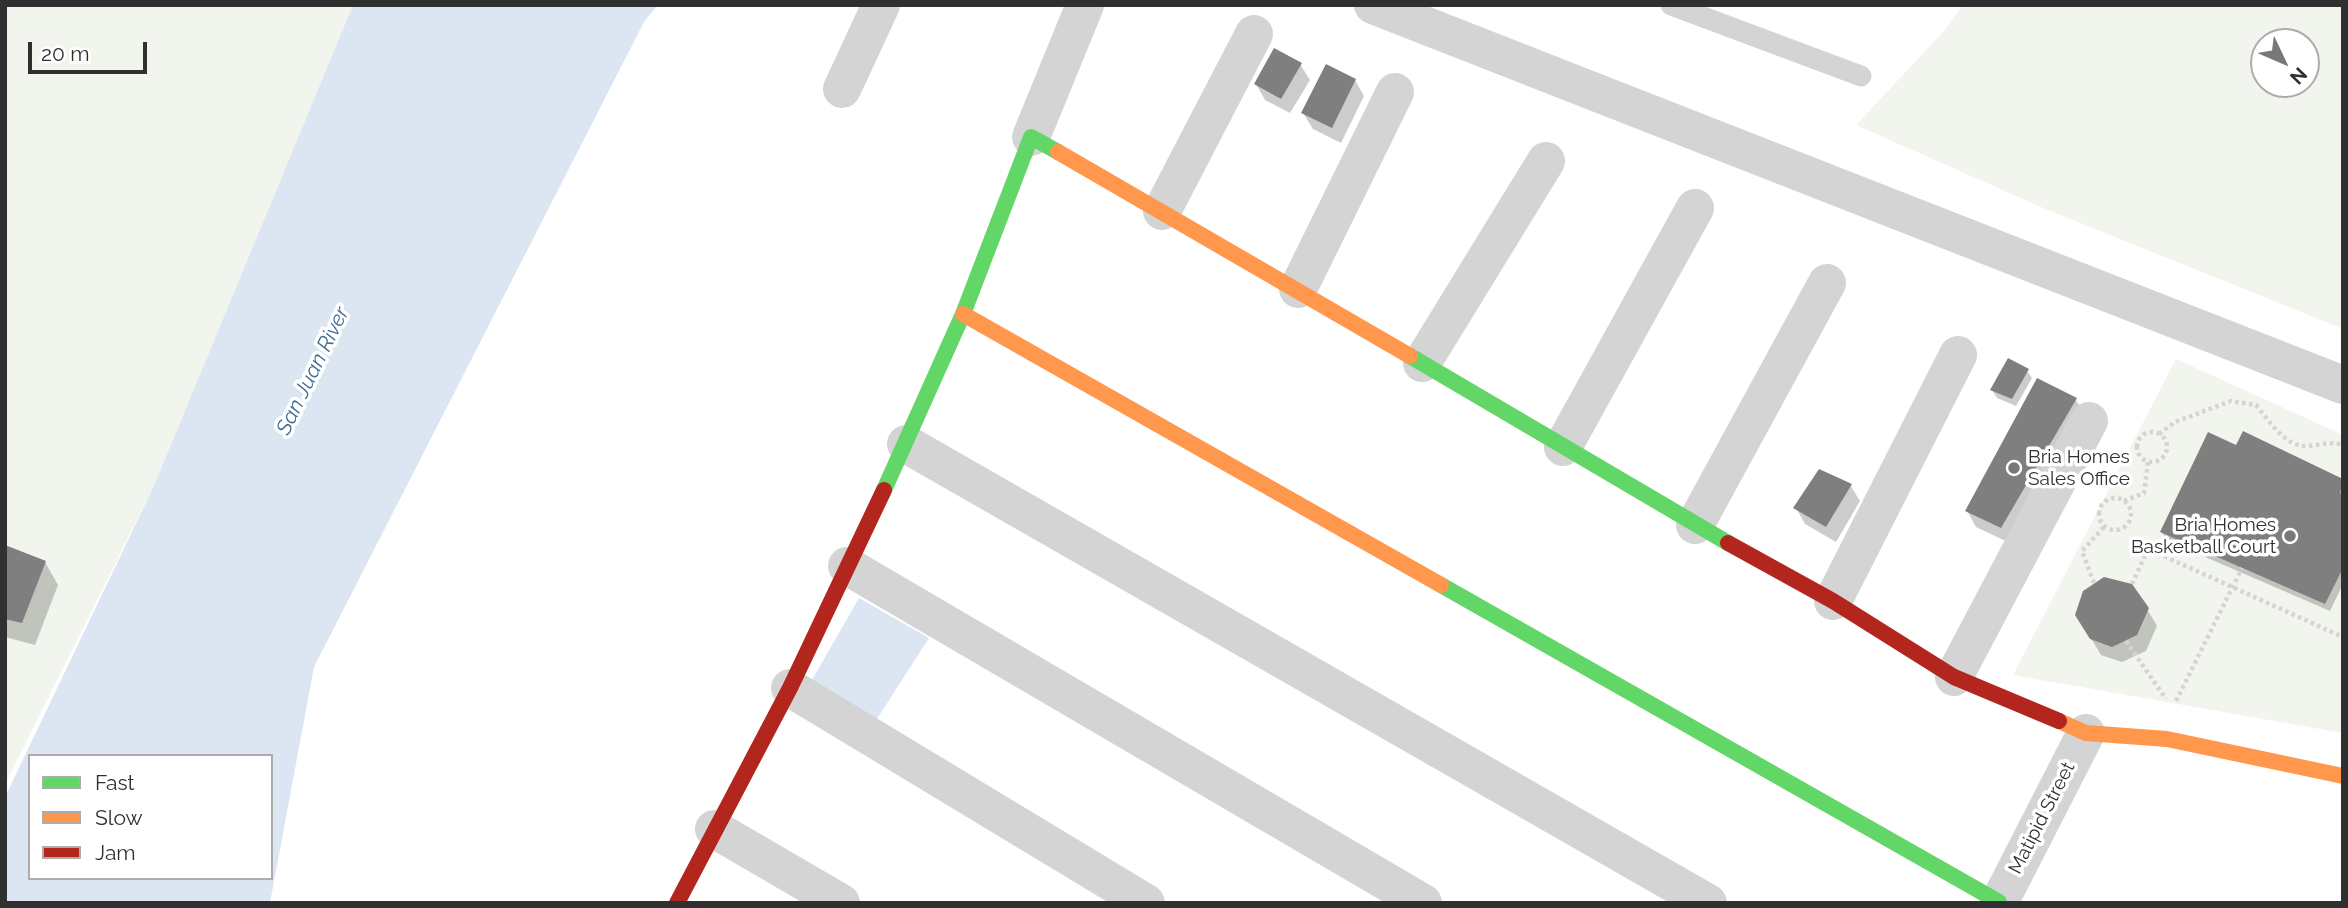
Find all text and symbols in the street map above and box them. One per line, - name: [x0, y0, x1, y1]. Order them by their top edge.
- scale bar: [32, 28, 150, 72]
- north arrow: [2250, 28, 2320, 98]
- text: 20 m: [41, 41, 89, 66]
- text: N: [2286, 63, 2312, 89]
- water label: San Juan River: [271, 303, 355, 439]
- place label: Bria Homes Sales Office: [2028, 446, 2130, 490]
- marker: Bria Homes Sales Office: [2006, 460, 2022, 476]
- place label: Bria Homes Basketball Court: [2131, 514, 2276, 558]
- marker: Bria Homes Basketball Court: [2282, 528, 2298, 544]
- legend: [28, 754, 273, 880]
- street label: Matipid Street: [2004, 758, 2080, 878]
- text: Fast: [95, 770, 135, 795]
- text: Slow: [95, 805, 143, 830]
- text: Jam: [95, 840, 136, 865]

